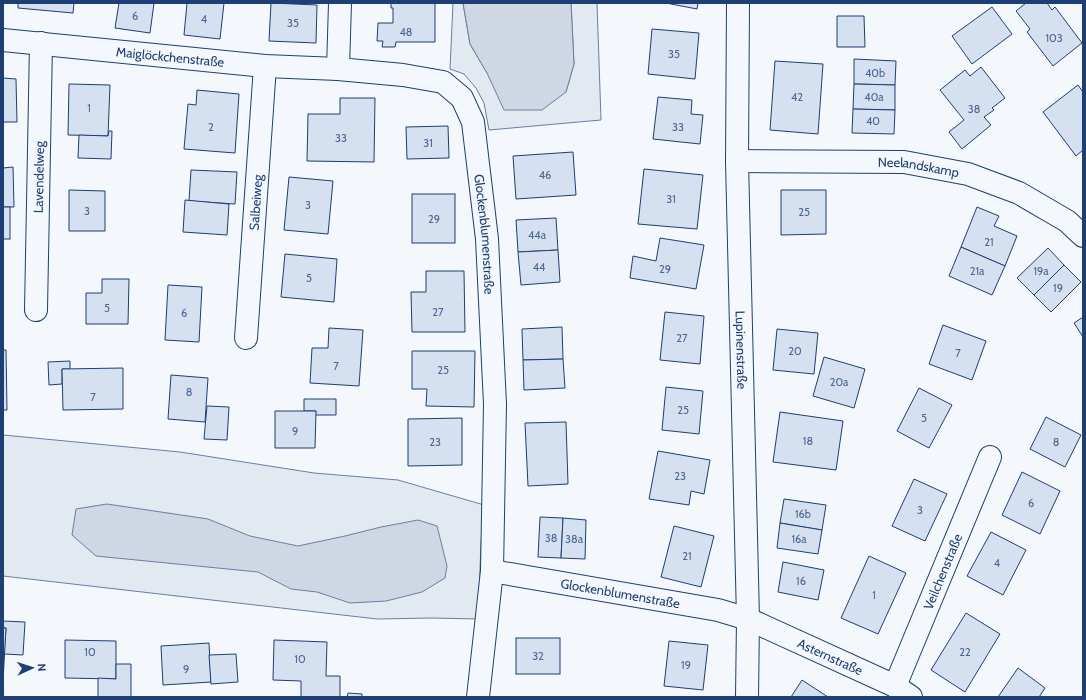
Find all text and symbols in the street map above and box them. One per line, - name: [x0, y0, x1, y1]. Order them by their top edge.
- house number: 6: [132, 9, 138, 23]
- house number: 4: [201, 12, 208, 26]
- house number: 35: [287, 16, 299, 30]
- house number: 48: [399, 25, 413, 39]
- house number: 103: [1045, 31, 1063, 45]
- street label: Maiglöckchenstraße: [115, 43, 225, 70]
- house number: 35: [668, 47, 680, 61]
- house number: 40b: [865, 66, 885, 80]
- house number: 42: [791, 90, 803, 104]
- house number: 40a: [864, 90, 884, 104]
- house number: 1: [87, 101, 91, 115]
- house number: 38: [968, 102, 980, 116]
- house number: 40: [866, 114, 880, 128]
- house number: 2: [208, 120, 214, 134]
- house number: 33: [672, 120, 684, 134]
- house number: 33: [335, 131, 347, 145]
- house number: 31: [423, 136, 433, 150]
- street label: Lavendelweg: [30, 140, 47, 213]
- street label: Neelandskamp: [878, 154, 961, 180]
- house number: 46: [539, 168, 551, 182]
- street label: Salbeiweg: [246, 173, 265, 231]
- street label: Glockenblumenstraße: [471, 173, 498, 295]
- house number: 31: [666, 192, 676, 206]
- house number: 3: [305, 198, 311, 212]
- house number: 3: [84, 204, 90, 218]
- house number: 25: [798, 205, 810, 219]
- house number: 29: [428, 212, 440, 226]
- house number: 44a: [528, 228, 547, 242]
- house number: 21: [984, 235, 994, 249]
- house number: 44: [533, 260, 546, 274]
- house number: 29: [659, 262, 671, 276]
- house number: 21a: [970, 264, 985, 278]
- house number: 19a: [1033, 264, 1049, 278]
- house number: 5: [306, 271, 312, 285]
- house number: 19: [1053, 281, 1063, 295]
- house number: 5: [104, 301, 110, 315]
- house number: 27: [432, 305, 444, 319]
- house number: 6: [181, 306, 187, 320]
- street label: Lupinenstraße: [733, 310, 750, 390]
- house number: 27: [676, 331, 688, 345]
- house number: 20: [788, 344, 802, 358]
- house number: 7: [955, 346, 961, 360]
- house number: 7: [333, 359, 339, 373]
- house number: 25: [437, 363, 449, 377]
- house number: 20a: [830, 375, 849, 389]
- house number: 8: [186, 385, 192, 399]
- house number: 7: [90, 390, 96, 404]
- house number: 25: [677, 403, 689, 417]
- house number: 5: [921, 411, 927, 425]
- house number: 9: [292, 424, 298, 438]
- house number: 18: [803, 434, 813, 448]
- house number: 23: [429, 435, 441, 449]
- house number: 8: [1053, 435, 1059, 449]
- house number: 23: [674, 469, 686, 483]
- house number: 6: [1028, 496, 1034, 510]
- house number: 3: [917, 503, 923, 517]
- house number: 16b: [795, 507, 811, 521]
- house number: 38: [545, 531, 557, 545]
- street label: Veilchenstraße: [920, 531, 965, 612]
- house number: 38a: [565, 532, 584, 546]
- house number: 16a: [791, 532, 807, 546]
- house number: 21: [682, 549, 692, 563]
- house number: 4: [994, 556, 1001, 570]
- house number: 16: [796, 574, 806, 588]
- street label: Glockenblumenstraße: [559, 575, 682, 611]
- house number: 1: [872, 588, 876, 602]
- street label: Asternstraße: [795, 635, 866, 678]
- house number: 10: [84, 645, 96, 659]
- house number: 22: [959, 645, 971, 659]
- north arrow: [12, 648, 52, 688]
- house number: 32: [532, 649, 544, 663]
- house number: 10: [294, 652, 306, 666]
- house number: 19: [681, 658, 691, 672]
- house number: 9: [183, 662, 189, 676]
- text: N: [35, 663, 49, 672]

